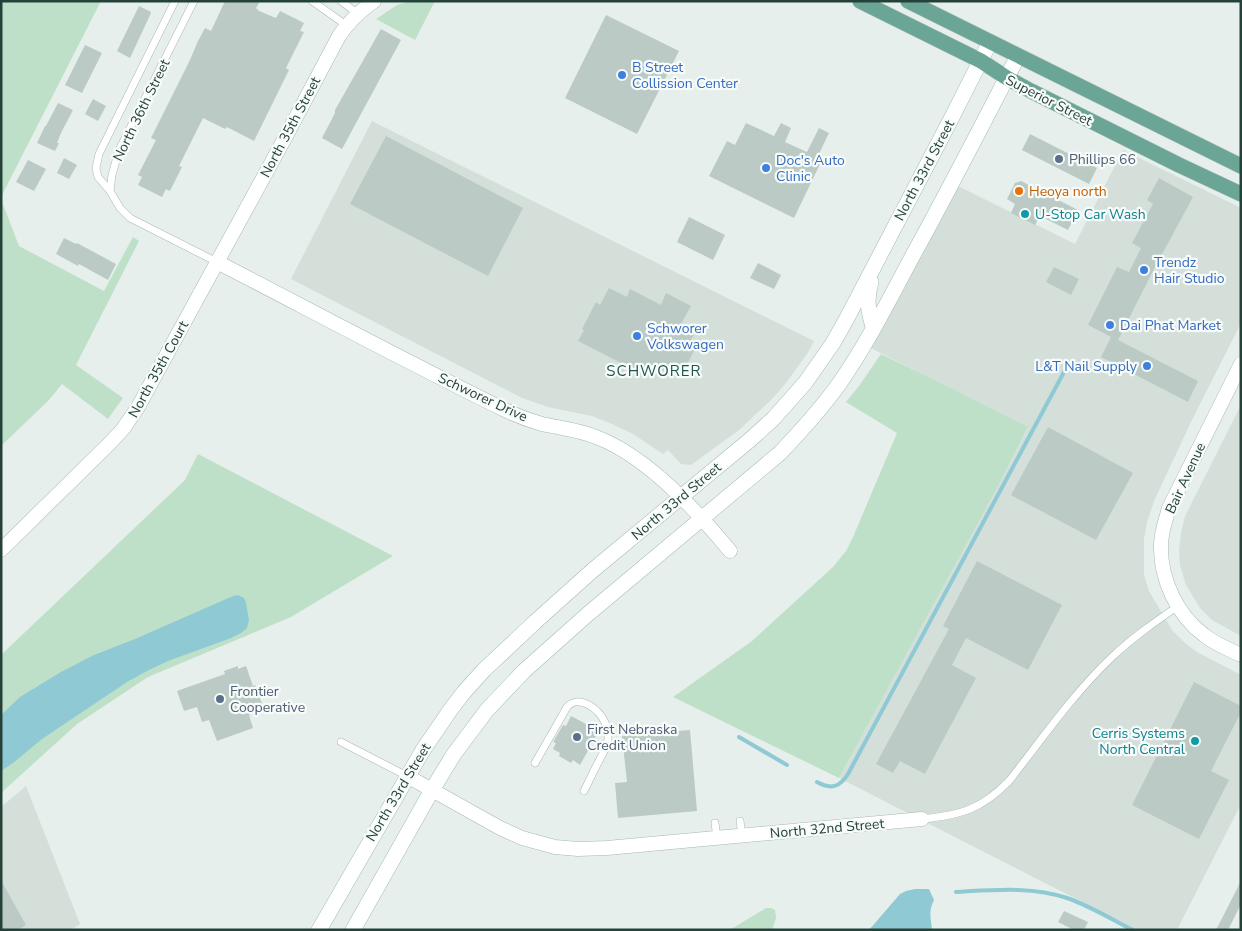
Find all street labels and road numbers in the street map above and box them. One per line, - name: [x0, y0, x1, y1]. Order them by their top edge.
- street label: North 36th Street: [108, 56, 174, 164]
- street label: Superior Street: [1002, 70, 1095, 131]
- street label: North 35th Street: [256, 74, 325, 181]
- street label: North 33rd Street: [890, 116, 959, 224]
- street label: North 35th Court: [124, 317, 193, 421]
- street label: Schworer Drive: [435, 368, 531, 426]
- street label: Bair Avenue: [1161, 440, 1210, 517]
- street label: North 33rd Street: [627, 458, 725, 545]
- street label: North 33rd Street: [362, 739, 435, 845]
- street label: North 32nd Street: [769, 814, 885, 843]

